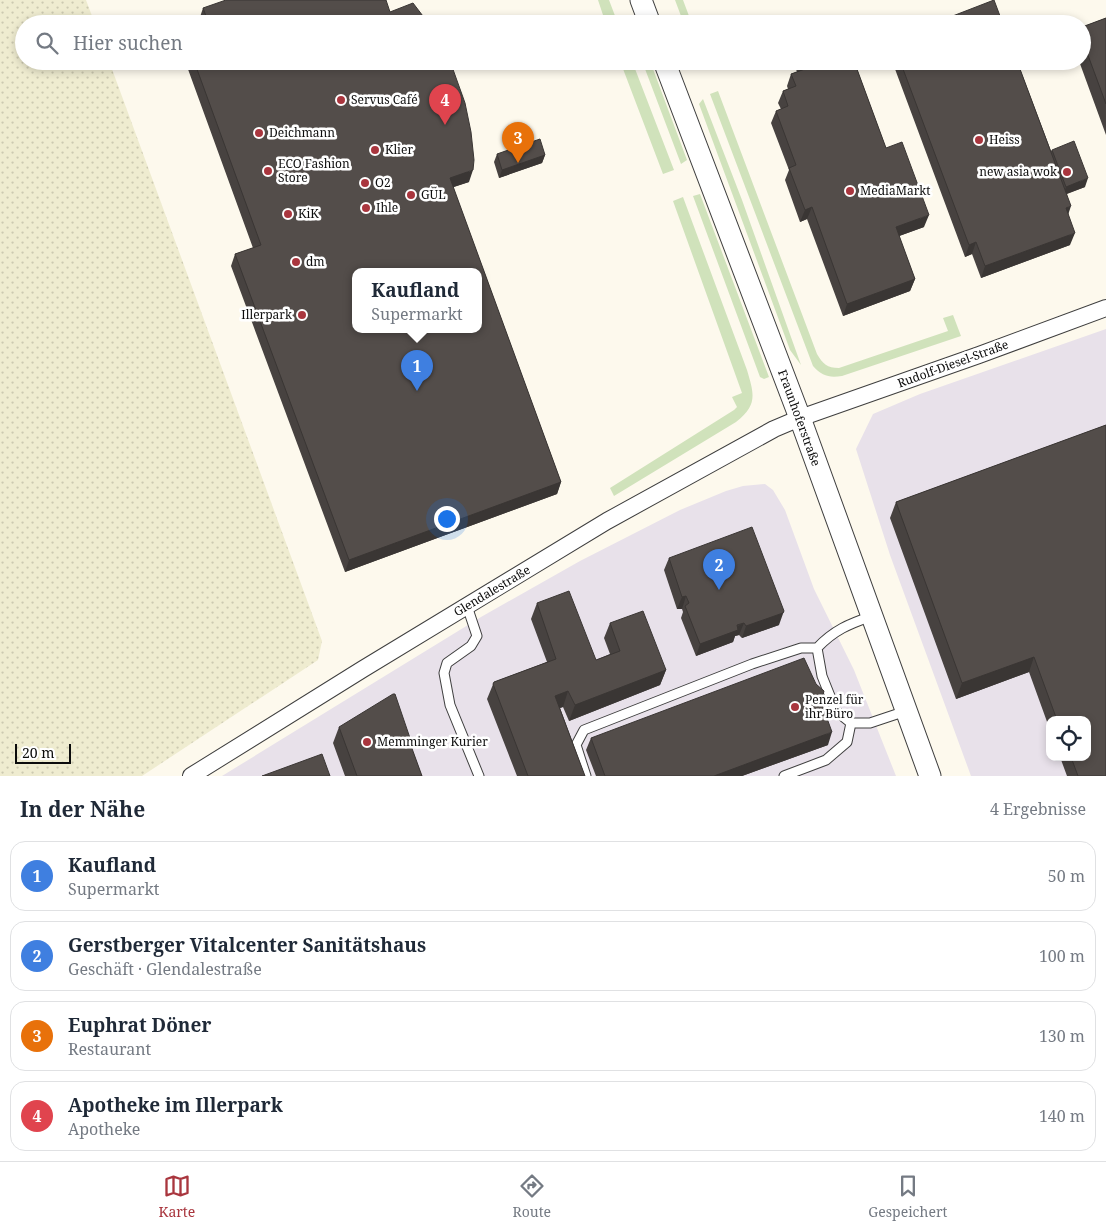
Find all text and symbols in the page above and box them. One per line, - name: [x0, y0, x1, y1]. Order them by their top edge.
- search box: [15, 15, 1091, 70]
- icon: search: [33, 29, 61, 57]
- text: Hier suchen: [73, 30, 183, 56]
- pin: 4: [429, 84, 461, 125]
- place label: Servus Café: [351, 91, 418, 108]
- marker: Servus Café: [335, 94, 347, 106]
- pin: 3: [502, 122, 534, 163]
- place label: Deichmann: [269, 124, 335, 141]
- marker: Deichmann: [253, 127, 265, 139]
- place label: Heiss: [989, 131, 1020, 148]
- marker: Heiss: [973, 134, 985, 146]
- place label: Klier: [385, 141, 413, 158]
- marker: Klier: [369, 144, 381, 156]
- place label: ECO Fashion Store: [278, 155, 350, 186]
- place label: new asia wok: [979, 163, 1058, 180]
- marker: ECO Fashion Store: [262, 165, 274, 177]
- marker: new asia wok: [1061, 166, 1073, 178]
- place label: O2: [375, 174, 391, 191]
- marker: O2: [359, 177, 371, 189]
- place label: MediaMarkt: [860, 182, 931, 199]
- marker: MediaMarkt: [844, 185, 856, 197]
- place label: GÜL: [421, 186, 446, 203]
- marker: GÜL: [405, 189, 417, 201]
- place label: Ihle: [376, 199, 398, 216]
- marker: Ihle: [360, 202, 372, 214]
- place label: KiK: [298, 205, 319, 222]
- marker: KiK: [282, 208, 294, 220]
- place label: dm: [306, 253, 325, 270]
- marker: dm: [290, 256, 302, 268]
- popup: [352, 268, 482, 333]
- text: Kaufland: [371, 277, 459, 303]
- text: Supermarkt: [371, 303, 463, 325]
- place label: Illerpark: [241, 306, 293, 323]
- marker: Illerpark: [296, 309, 308, 321]
- street label: Rudolf-Diesel-Straße: [895, 336, 1011, 392]
- pin: 1: [401, 350, 433, 391]
- street label: Fraunhoferstraße: [774, 367, 825, 468]
- your location: [434, 506, 460, 532]
- pin: 2: [703, 549, 735, 590]
- street label: Glendalestraße: [450, 561, 533, 620]
- place label: Penzel für ihr Büro: [805, 691, 864, 722]
- marker: Penzel für ihr Büro: [789, 701, 801, 713]
- map controls: [1046, 716, 1091, 761]
- button: locate: [1046, 716, 1091, 761]
- place label: Memminger Kurier: [377, 733, 488, 750]
- marker: Memminger Kurier: [361, 736, 373, 748]
- scale bar: [15, 741, 71, 764]
- text: 20 m: [22, 743, 55, 762]
- text: In der Nähe: [20, 795, 145, 823]
- text: 4 Ergebnisse: [990, 798, 1086, 820]
- text: Kaufland: [68, 852, 156, 878]
- text: 1: [32, 865, 42, 887]
- text: 50 m: [1048, 865, 1085, 887]
- text: Supermarkt: [68, 878, 159, 900]
- text: Gerstberger Vitalcenter Sanitätshaus: [68, 932, 426, 958]
- text: 2: [32, 945, 42, 967]
- text: 100 m: [1039, 945, 1085, 967]
- text: Geschäft · Glendalestraße: [68, 958, 262, 980]
- text: Euphrat Döner: [68, 1012, 211, 1038]
- text: 3: [32, 1025, 42, 1047]
- text: 130 m: [1039, 1025, 1085, 1047]
- text: Restaurant: [68, 1038, 151, 1060]
- text: Apotheke im Illerpark: [68, 1092, 283, 1118]
- text: 4: [32, 1105, 42, 1127]
- text: 140 m: [1039, 1105, 1085, 1127]
- text: Apotheke: [68, 1118, 140, 1140]
- tab: Karte: [159, 1172, 195, 1221]
- tab: Route: [512, 1172, 551, 1221]
- tab: Gespeichert: [868, 1172, 947, 1221]

